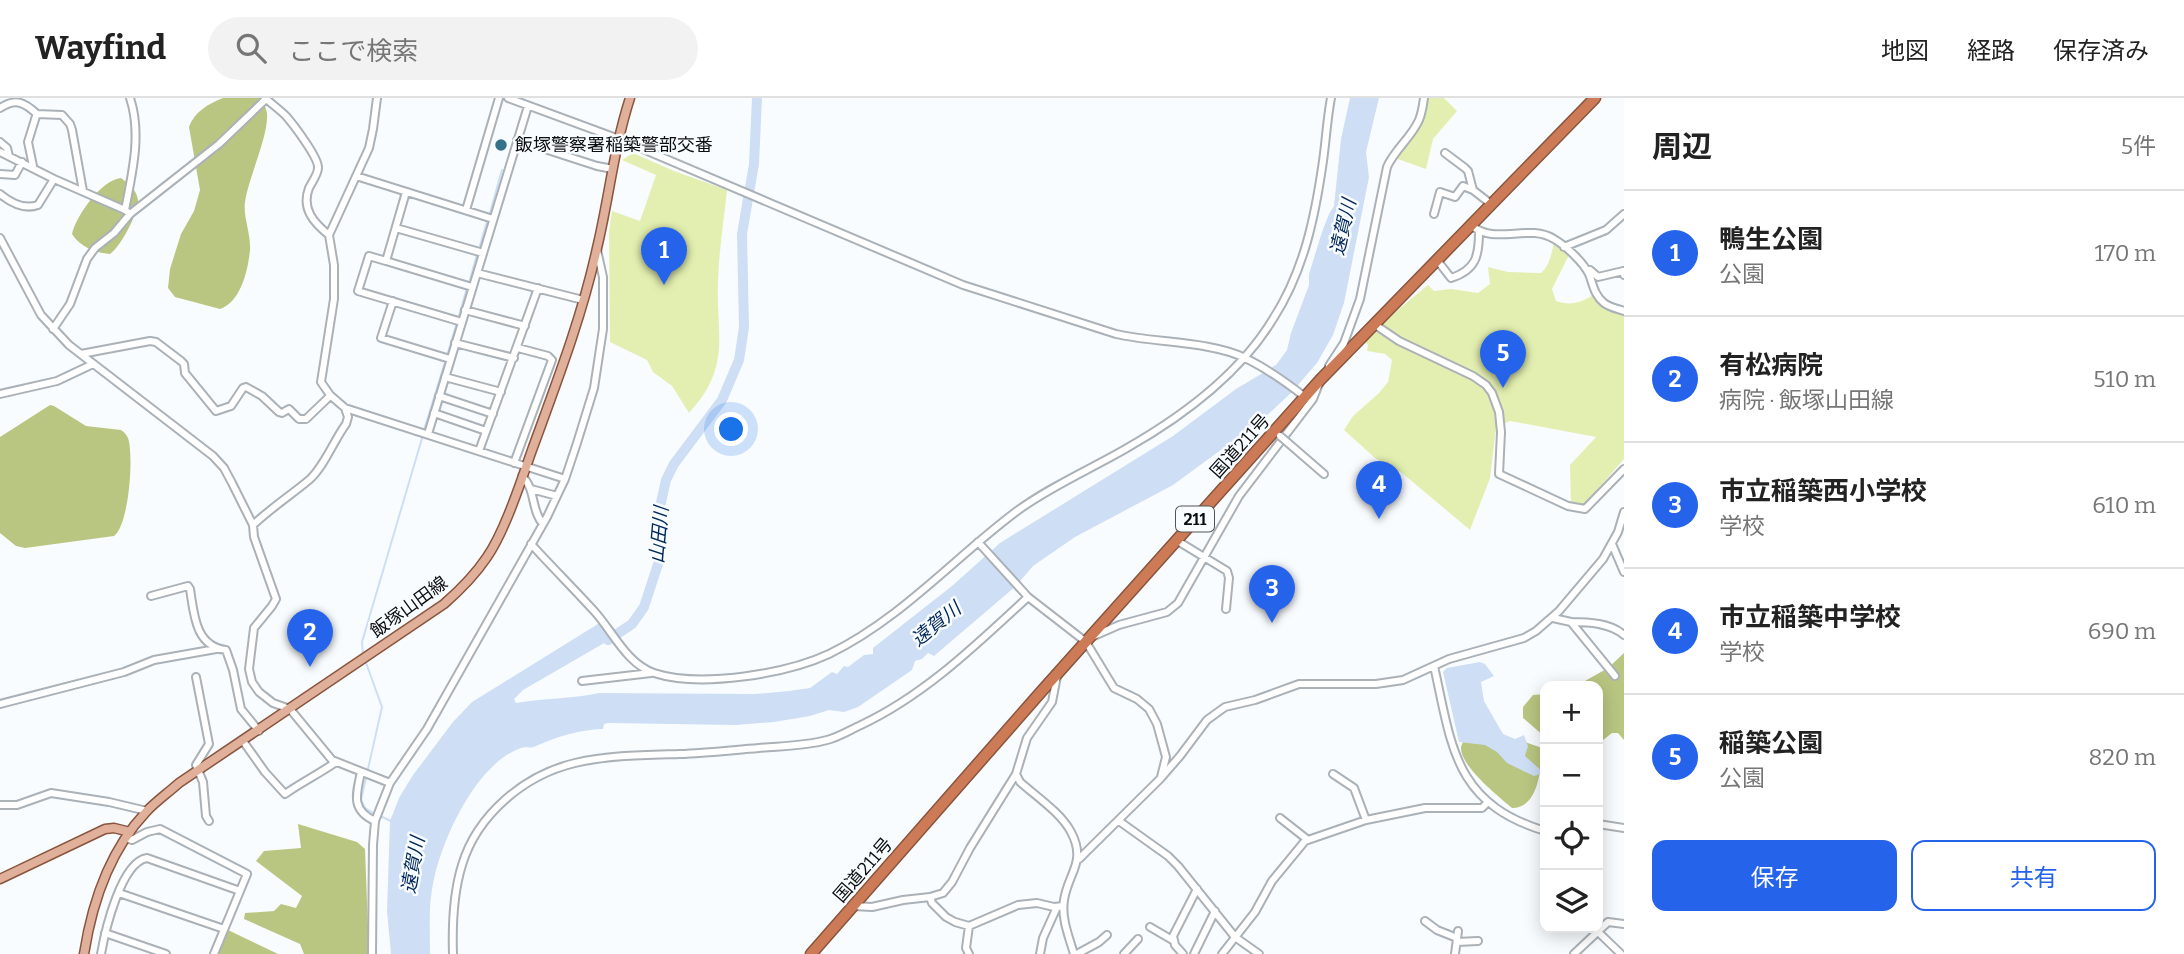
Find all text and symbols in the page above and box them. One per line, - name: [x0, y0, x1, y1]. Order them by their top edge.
- search box: [208, 17, 698, 80]
- text: Wayfind: [35, 28, 166, 68]
- icon: search: [232, 29, 270, 67]
- text: ここで検索: [288, 36, 418, 67]
- text: 地図: [1881, 37, 1929, 65]
- text: 経路: [1967, 37, 2015, 65]
- text: 保存済み: [2053, 37, 2149, 65]
- text: 周辺: [1652, 129, 1712, 165]
- text: 5件: [2121, 132, 2156, 160]
- place label: 飯塚警察署稲築警部交番: [515, 134, 713, 156]
- marker: 飯塚警察署稲築警部交番: [493, 137, 509, 153]
- water label: 遠賀川: [1325, 195, 1361, 257]
- text: 鴨生公園: [1719, 224, 1823, 255]
- pin: 1: [641, 227, 687, 285]
- text: 1: [1670, 239, 1680, 267]
- text: 170 m: [2094, 239, 2156, 267]
- text: 公園: [1719, 260, 1765, 288]
- pin: 5: [1480, 330, 1526, 388]
- text: 有松病院: [1719, 350, 1823, 381]
- text: 2: [1669, 365, 1681, 393]
- text: 510 m: [2093, 365, 2156, 393]
- text: 病院 · 飯塚山田線: [1719, 386, 1894, 414]
- street label: 国道211号: [1206, 410, 1274, 482]
- your location: [714, 412, 748, 446]
- pin: 4: [1356, 461, 1402, 519]
- text: 市立稲築西小学校: [1719, 476, 1927, 507]
- text: 3: [1668, 491, 1682, 519]
- text: 610 m: [2092, 491, 2156, 519]
- water label: 山田川: [645, 504, 673, 564]
- road number: 211: [1176, 506, 1214, 532]
- text: 学校: [1719, 512, 1765, 540]
- pin: 3: [1249, 565, 1295, 623]
- street label: 飯塚山田線: [366, 572, 452, 642]
- water label: 遠賀川: [907, 596, 967, 651]
- text: 市立稲築中学校: [1719, 602, 1901, 633]
- pin: 2: [287, 609, 333, 667]
- text: 4: [1668, 617, 1682, 645]
- text: 690 m: [2088, 617, 2156, 645]
- text: 学校: [1719, 638, 1765, 666]
- map controls: [1540, 681, 1603, 933]
- button: +: [1540, 681, 1603, 744]
- text: 稲築公園: [1719, 728, 1823, 759]
- text: 5: [1669, 743, 1681, 771]
- text: 820 m: [2088, 743, 2156, 771]
- button: −: [1540, 744, 1603, 807]
- text: 公園: [1719, 764, 1765, 792]
- button: locate: [1540, 807, 1603, 870]
- water label: 遠賀川: [397, 833, 430, 895]
- street label: 国道211号: [829, 833, 897, 907]
- button: 保存: [1652, 840, 1897, 911]
- button: 共有: [1911, 840, 2156, 911]
- button: layers: [1540, 870, 1603, 933]

